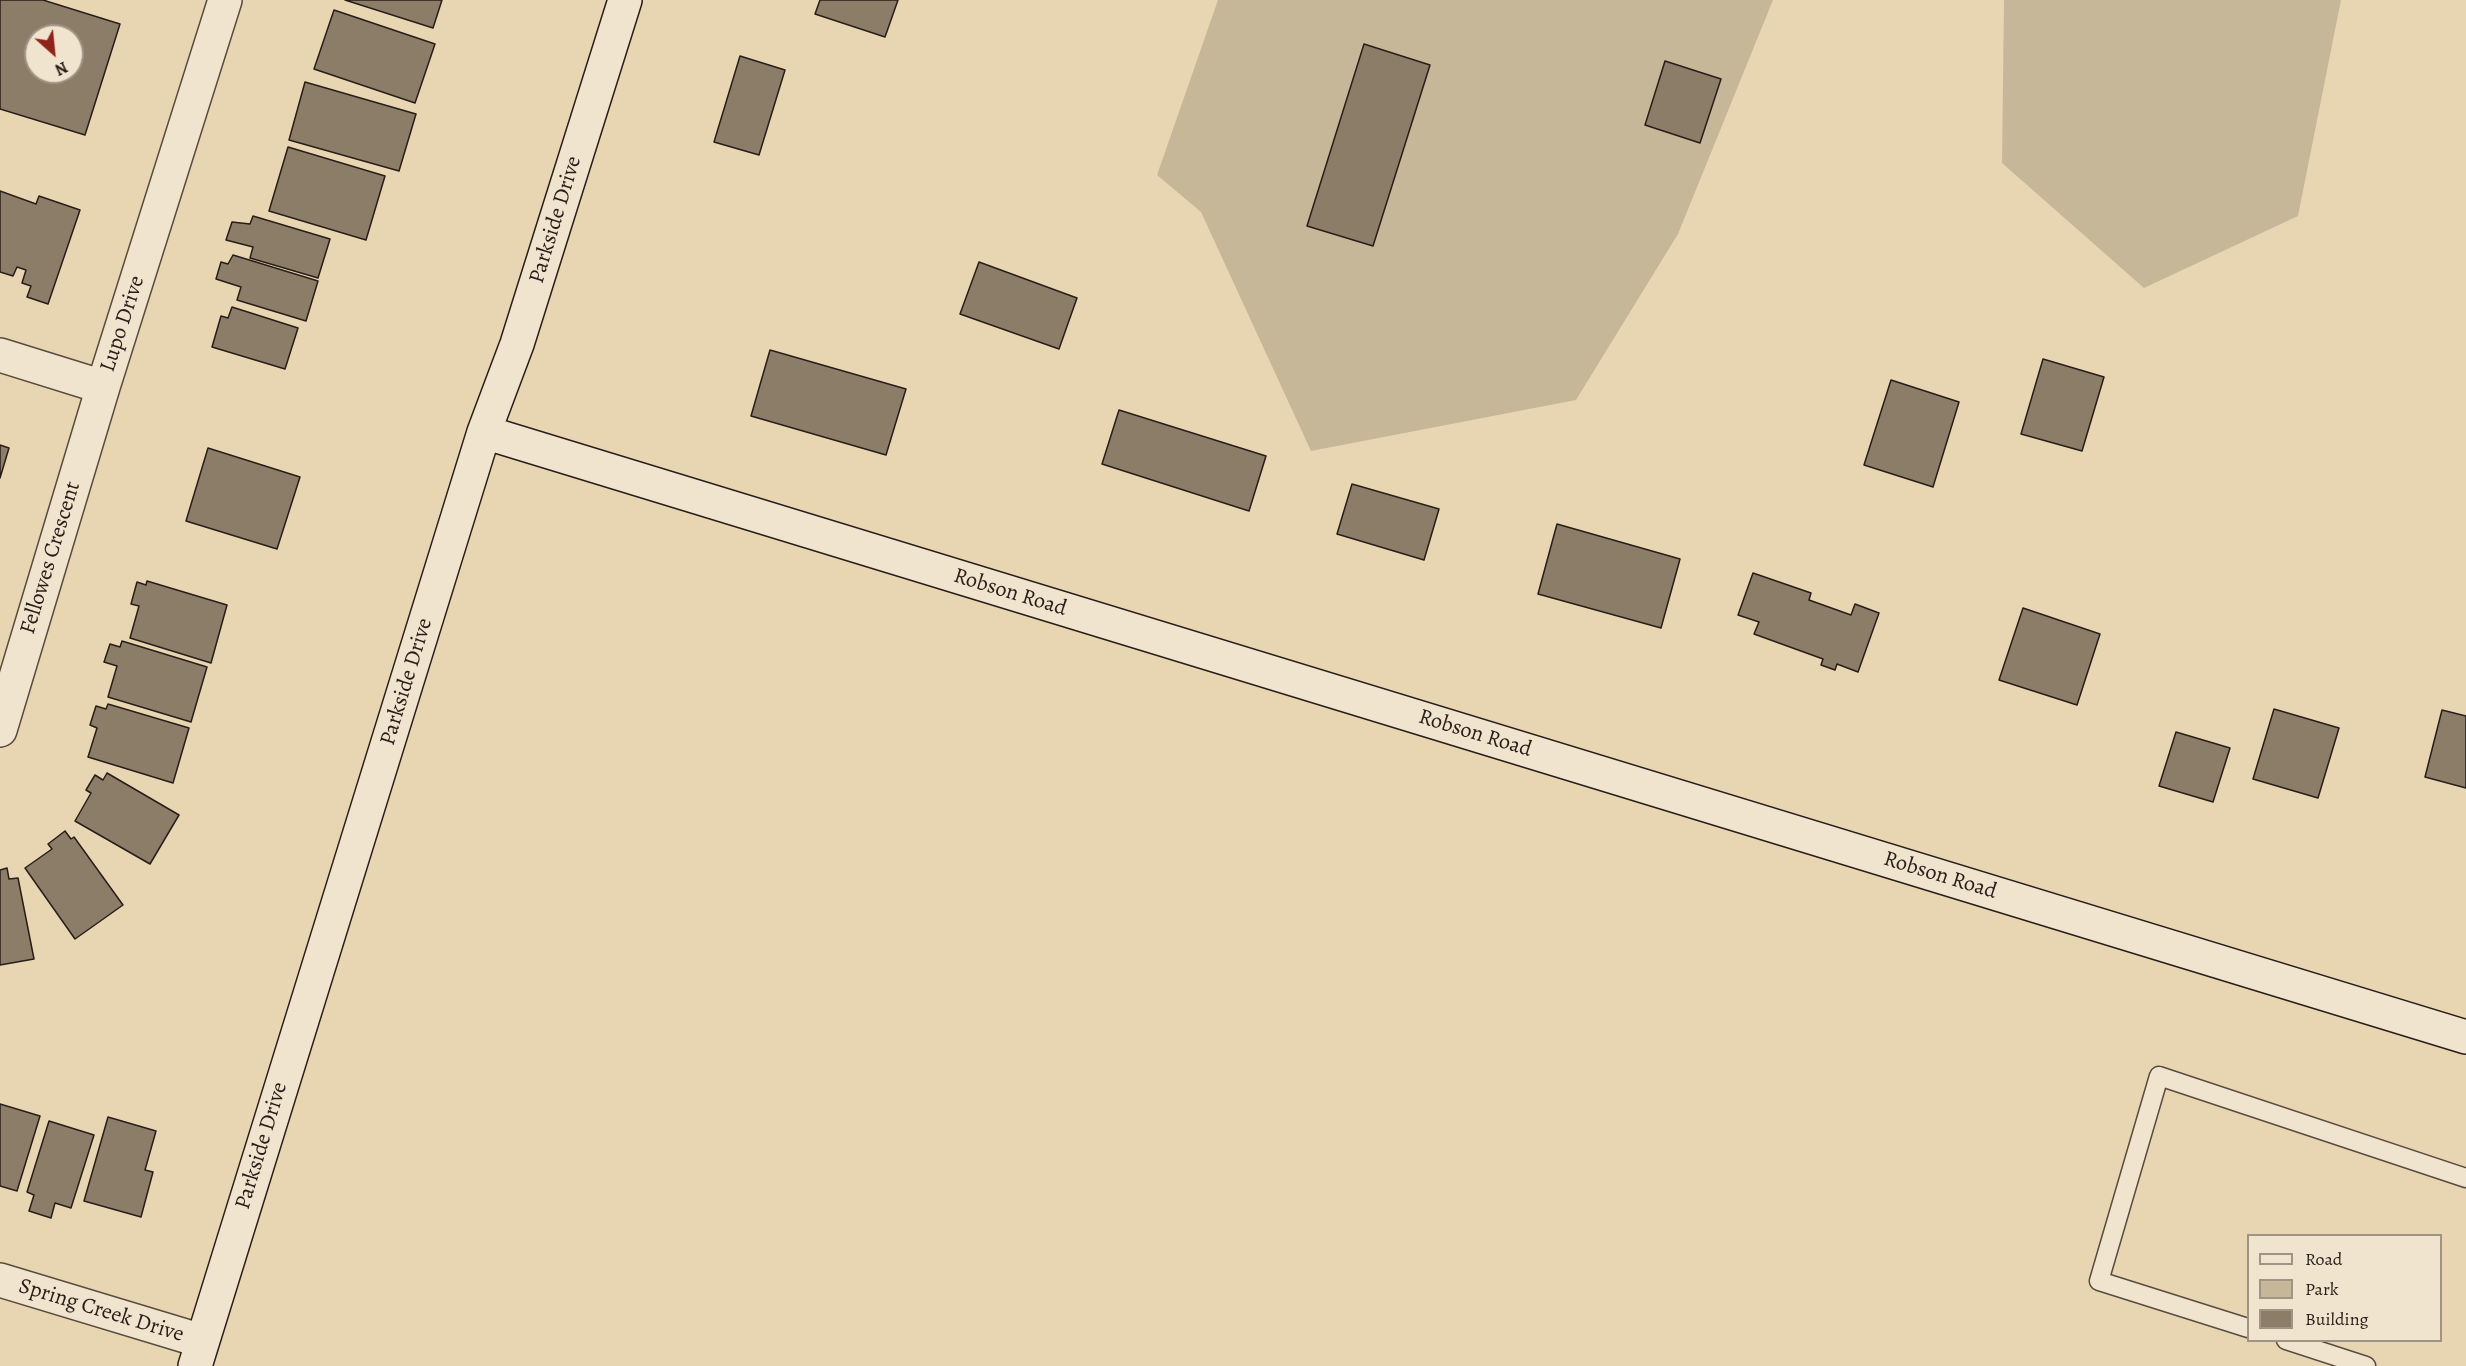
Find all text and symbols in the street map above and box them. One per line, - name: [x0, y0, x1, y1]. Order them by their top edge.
- north arrow: [24, 24, 84, 84]
- text: N: [51, 56, 71, 81]
- street label: Parkside Drive: [524, 153, 588, 287]
- street label: Lupo Drive: [95, 273, 151, 375]
- street label: Fellowes Crescent: [15, 479, 87, 637]
- street label: Robson Road: [950, 563, 1070, 623]
- street label: Parkside Drive: [375, 615, 439, 749]
- street label: Robson Road: [1415, 704, 1535, 764]
- street label: Robson Road: [1880, 846, 2000, 906]
- street label: Parkside Drive: [230, 1079, 294, 1213]
- legend: [2247, 1234, 2442, 1342]
- text: Road: [2305, 1247, 2342, 1271]
- street label: Spring Creek Drive: [15, 1273, 187, 1349]
- text: Park: [2305, 1277, 2339, 1301]
- text: Building: [2305, 1307, 2369, 1331]

